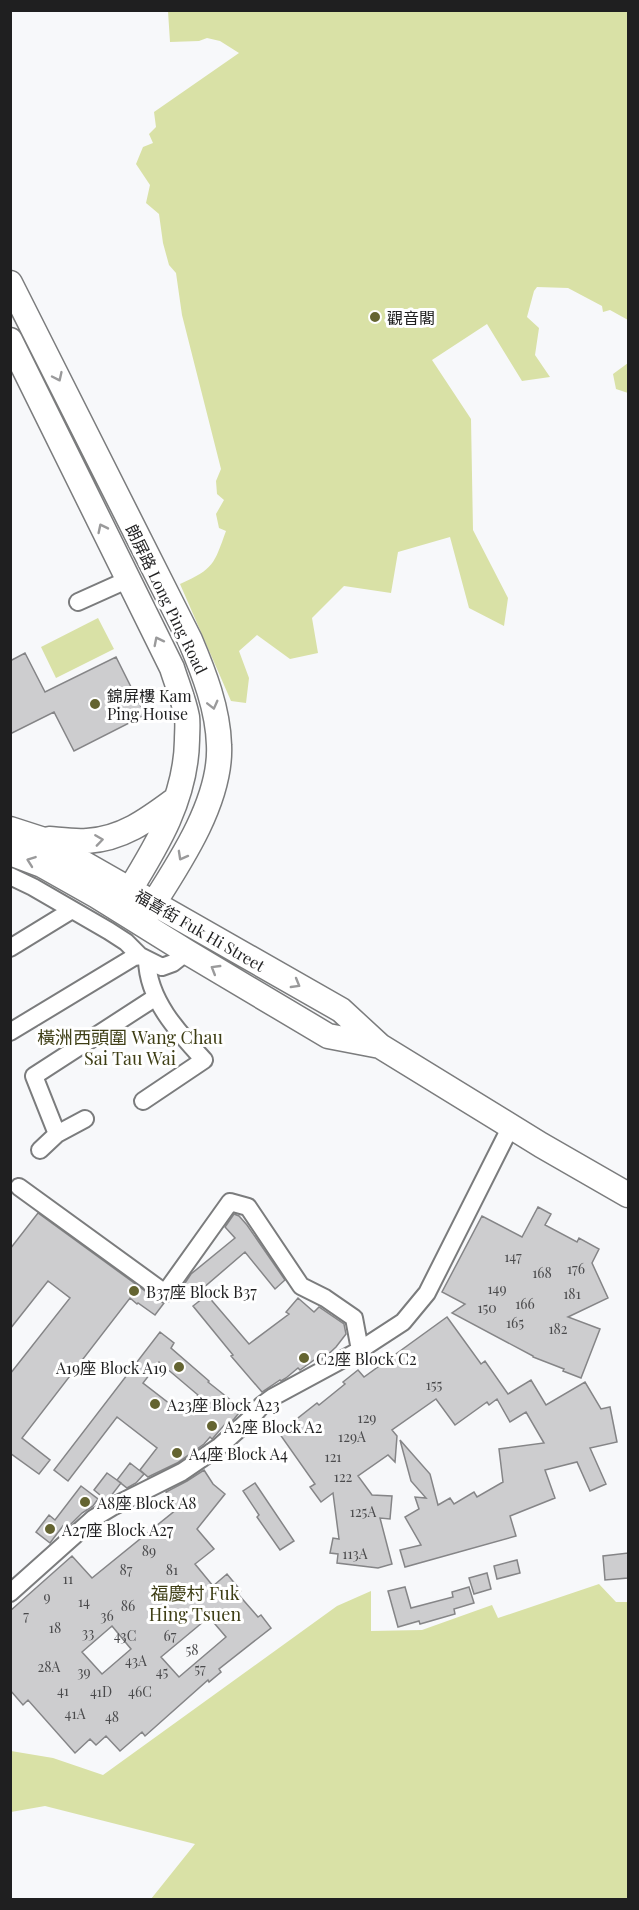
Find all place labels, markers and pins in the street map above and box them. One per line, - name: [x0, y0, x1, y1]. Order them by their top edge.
- place label: 觀音閣: [387, 307, 435, 328]
- marker: 觀音閣: [368, 310, 382, 324]
- place label: 錦屏樓 Kam Ping House: [107, 685, 192, 724]
- marker: 錦屏樓 Kam Ping House: [88, 697, 102, 711]
- place label: B37座 Block B37: [146, 1281, 257, 1302]
- marker: B37座 Block B37: [127, 1284, 141, 1298]
- place label: C2座 Block C2: [316, 1348, 417, 1369]
- marker: C2座 Block C2: [297, 1351, 311, 1365]
- place label: A19座 Block A19: [55, 1357, 167, 1378]
- marker: A19座 Block A19: [172, 1360, 186, 1374]
- place label: A23座 Block A23: [166, 1394, 280, 1415]
- marker: A23座 Block A23: [148, 1397, 162, 1411]
- place label: A2座 Block A2: [223, 1416, 322, 1437]
- marker: A2座 Block A2: [205, 1419, 219, 1433]
- place label: A4座 Block A4: [188, 1443, 288, 1464]
- marker: A4座 Block A4: [170, 1446, 184, 1460]
- place label: A8座 Block A8: [96, 1492, 197, 1513]
- marker: A8座 Block A8: [78, 1495, 92, 1509]
- place label: A27座 Block A27: [61, 1519, 174, 1540]
- marker: A27座 Block A27: [43, 1522, 57, 1536]

